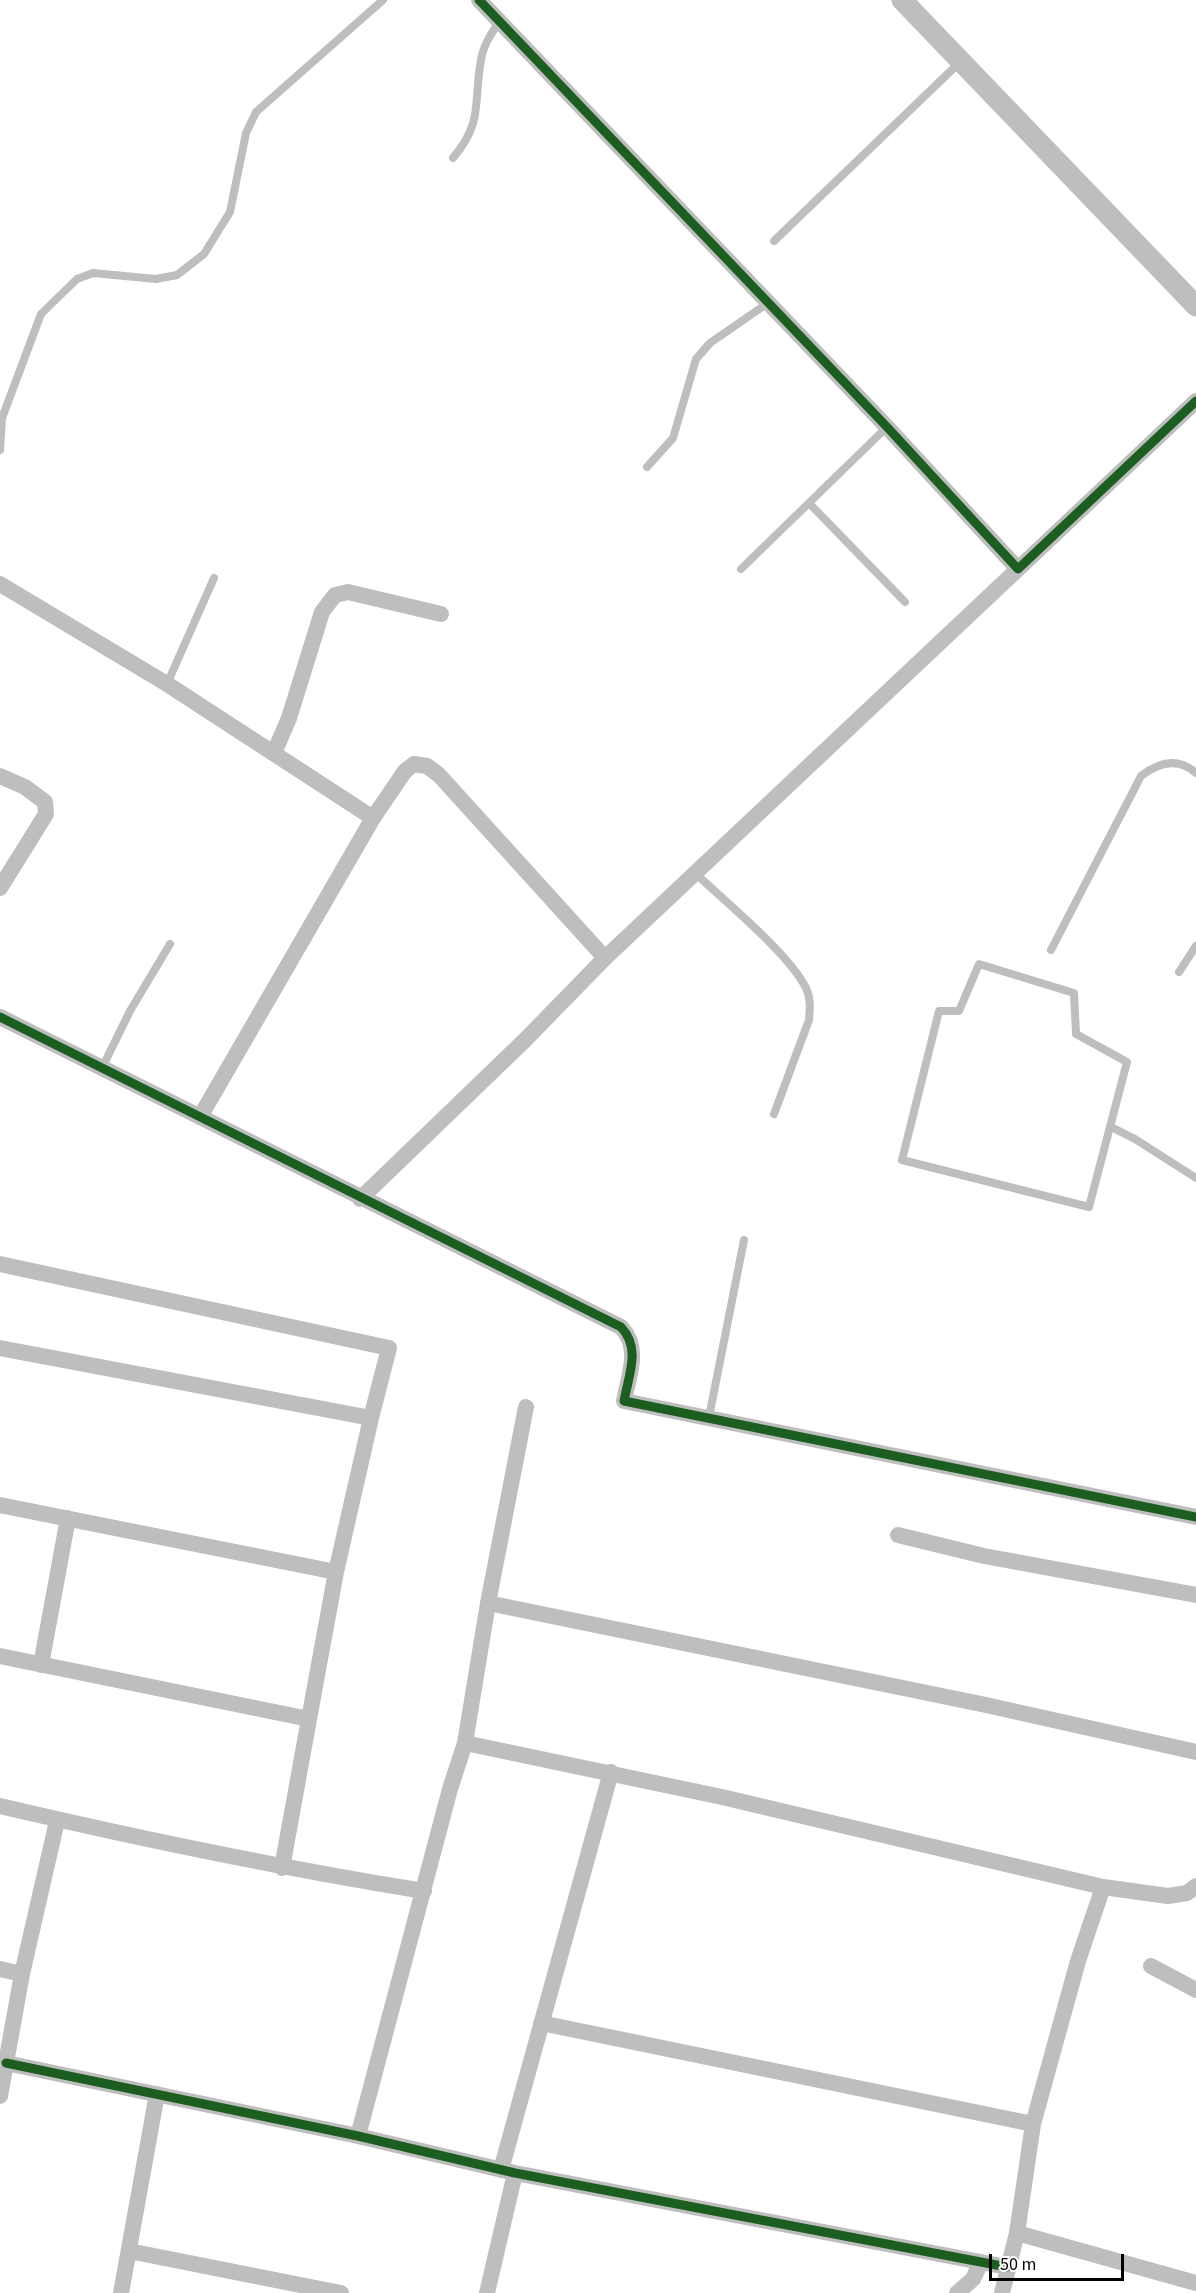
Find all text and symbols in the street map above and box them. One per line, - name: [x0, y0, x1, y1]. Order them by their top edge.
- scale bar: [992, 2242, 1127, 2280]
- text: 50 m: [1000, 2252, 1036, 2277]

